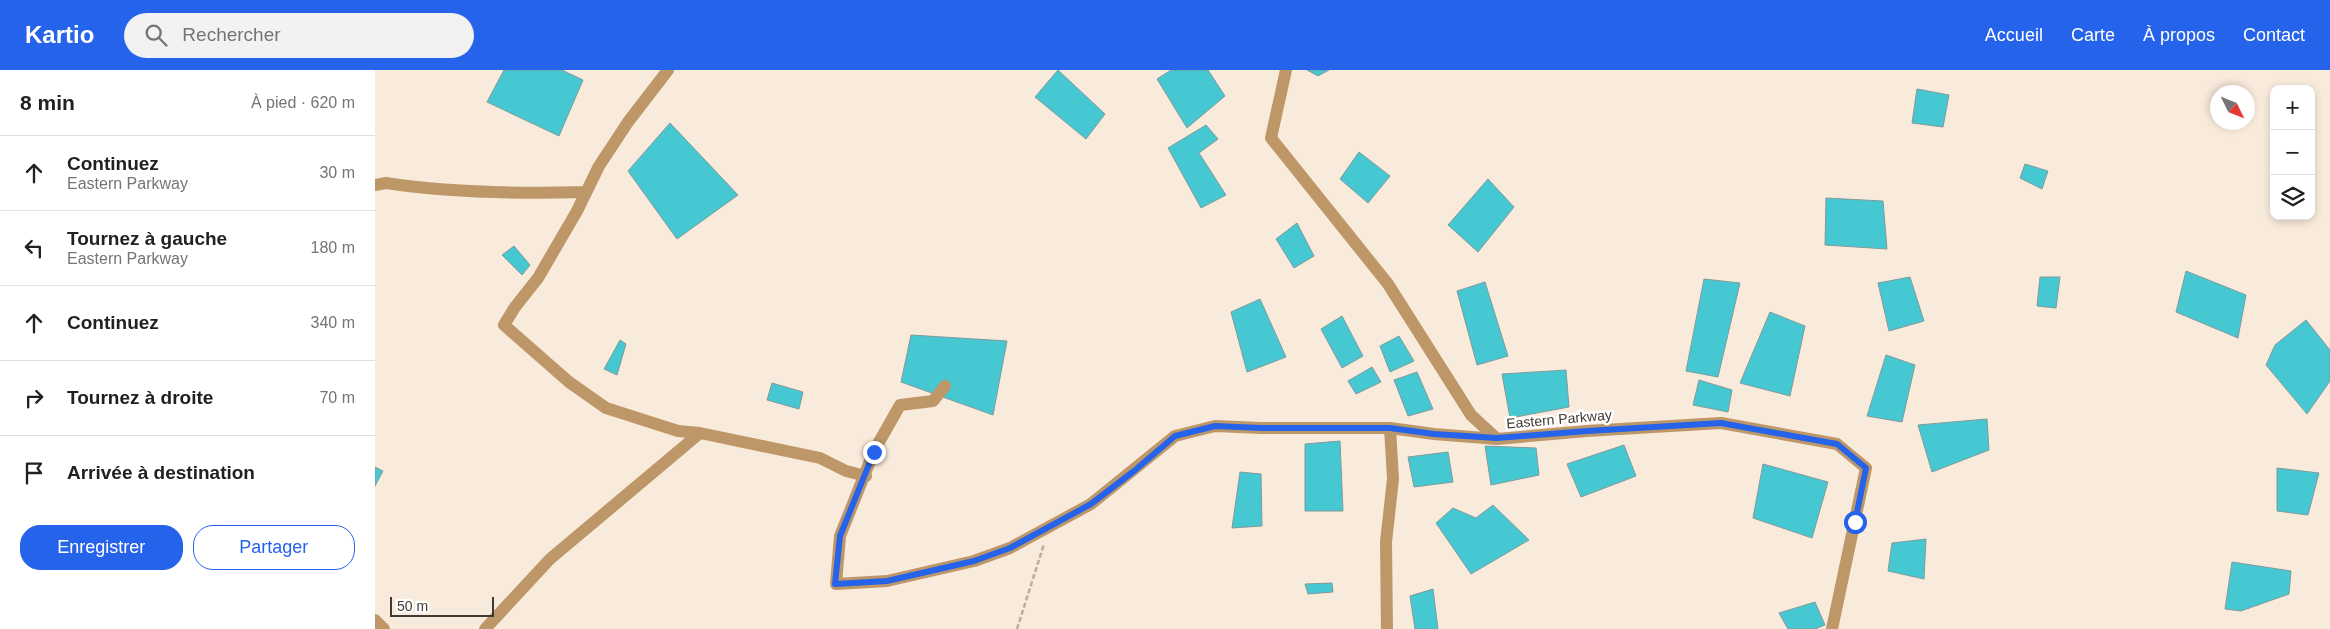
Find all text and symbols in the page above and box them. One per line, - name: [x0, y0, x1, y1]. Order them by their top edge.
- search box: [124, 13, 474, 58]
- text: Kartio: [25, 21, 94, 48]
- icon: search: [142, 21, 170, 49]
- text: Rechercher: [182, 24, 281, 45]
- text: Accueil: [1985, 25, 2043, 45]
- text: Carte: [2071, 25, 2115, 45]
- text: À propos: [2143, 25, 2215, 45]
- text: Contact: [2243, 25, 2305, 45]
- north arrow: [2210, 85, 2255, 130]
- map controls: [2270, 85, 2315, 220]
- button: +: [2270, 85, 2315, 130]
- text: 8 min: [20, 91, 75, 114]
- text: À pied · 620 m: [251, 94, 355, 111]
- button: −: [2270, 130, 2315, 175]
- text: Continuez: [67, 153, 159, 174]
- icon: ahead: [20, 159, 48, 187]
- text: 30 m: [319, 164, 355, 181]
- text: Eastern Parkway: [67, 175, 188, 192]
- button: layers: [2270, 175, 2315, 220]
- text: Tournez à gauche: [67, 228, 227, 249]
- icon: left: [20, 234, 48, 262]
- text: 180 m: [311, 239, 355, 256]
- text: Eastern Parkway: [67, 250, 188, 267]
- icon: ahead: [20, 309, 48, 337]
- text: Continuez: [67, 312, 159, 333]
- text: 340 m: [311, 314, 355, 331]
- icon: right: [20, 384, 48, 412]
- text: Tournez à droite: [67, 387, 213, 408]
- text: 70 m: [319, 389, 355, 406]
- street label: Eastern Parkway: [1506, 406, 1612, 432]
- route end: [863, 441, 886, 464]
- icon: arrive: [20, 459, 48, 487]
- text: Arrivée à destination: [67, 462, 255, 483]
- route start: [1844, 511, 1867, 534]
- button: Enregistrer: [20, 525, 183, 570]
- button: Partager: [193, 525, 355, 570]
- scale bar: [390, 594, 494, 617]
- text: 50 m: [397, 598, 428, 614]

